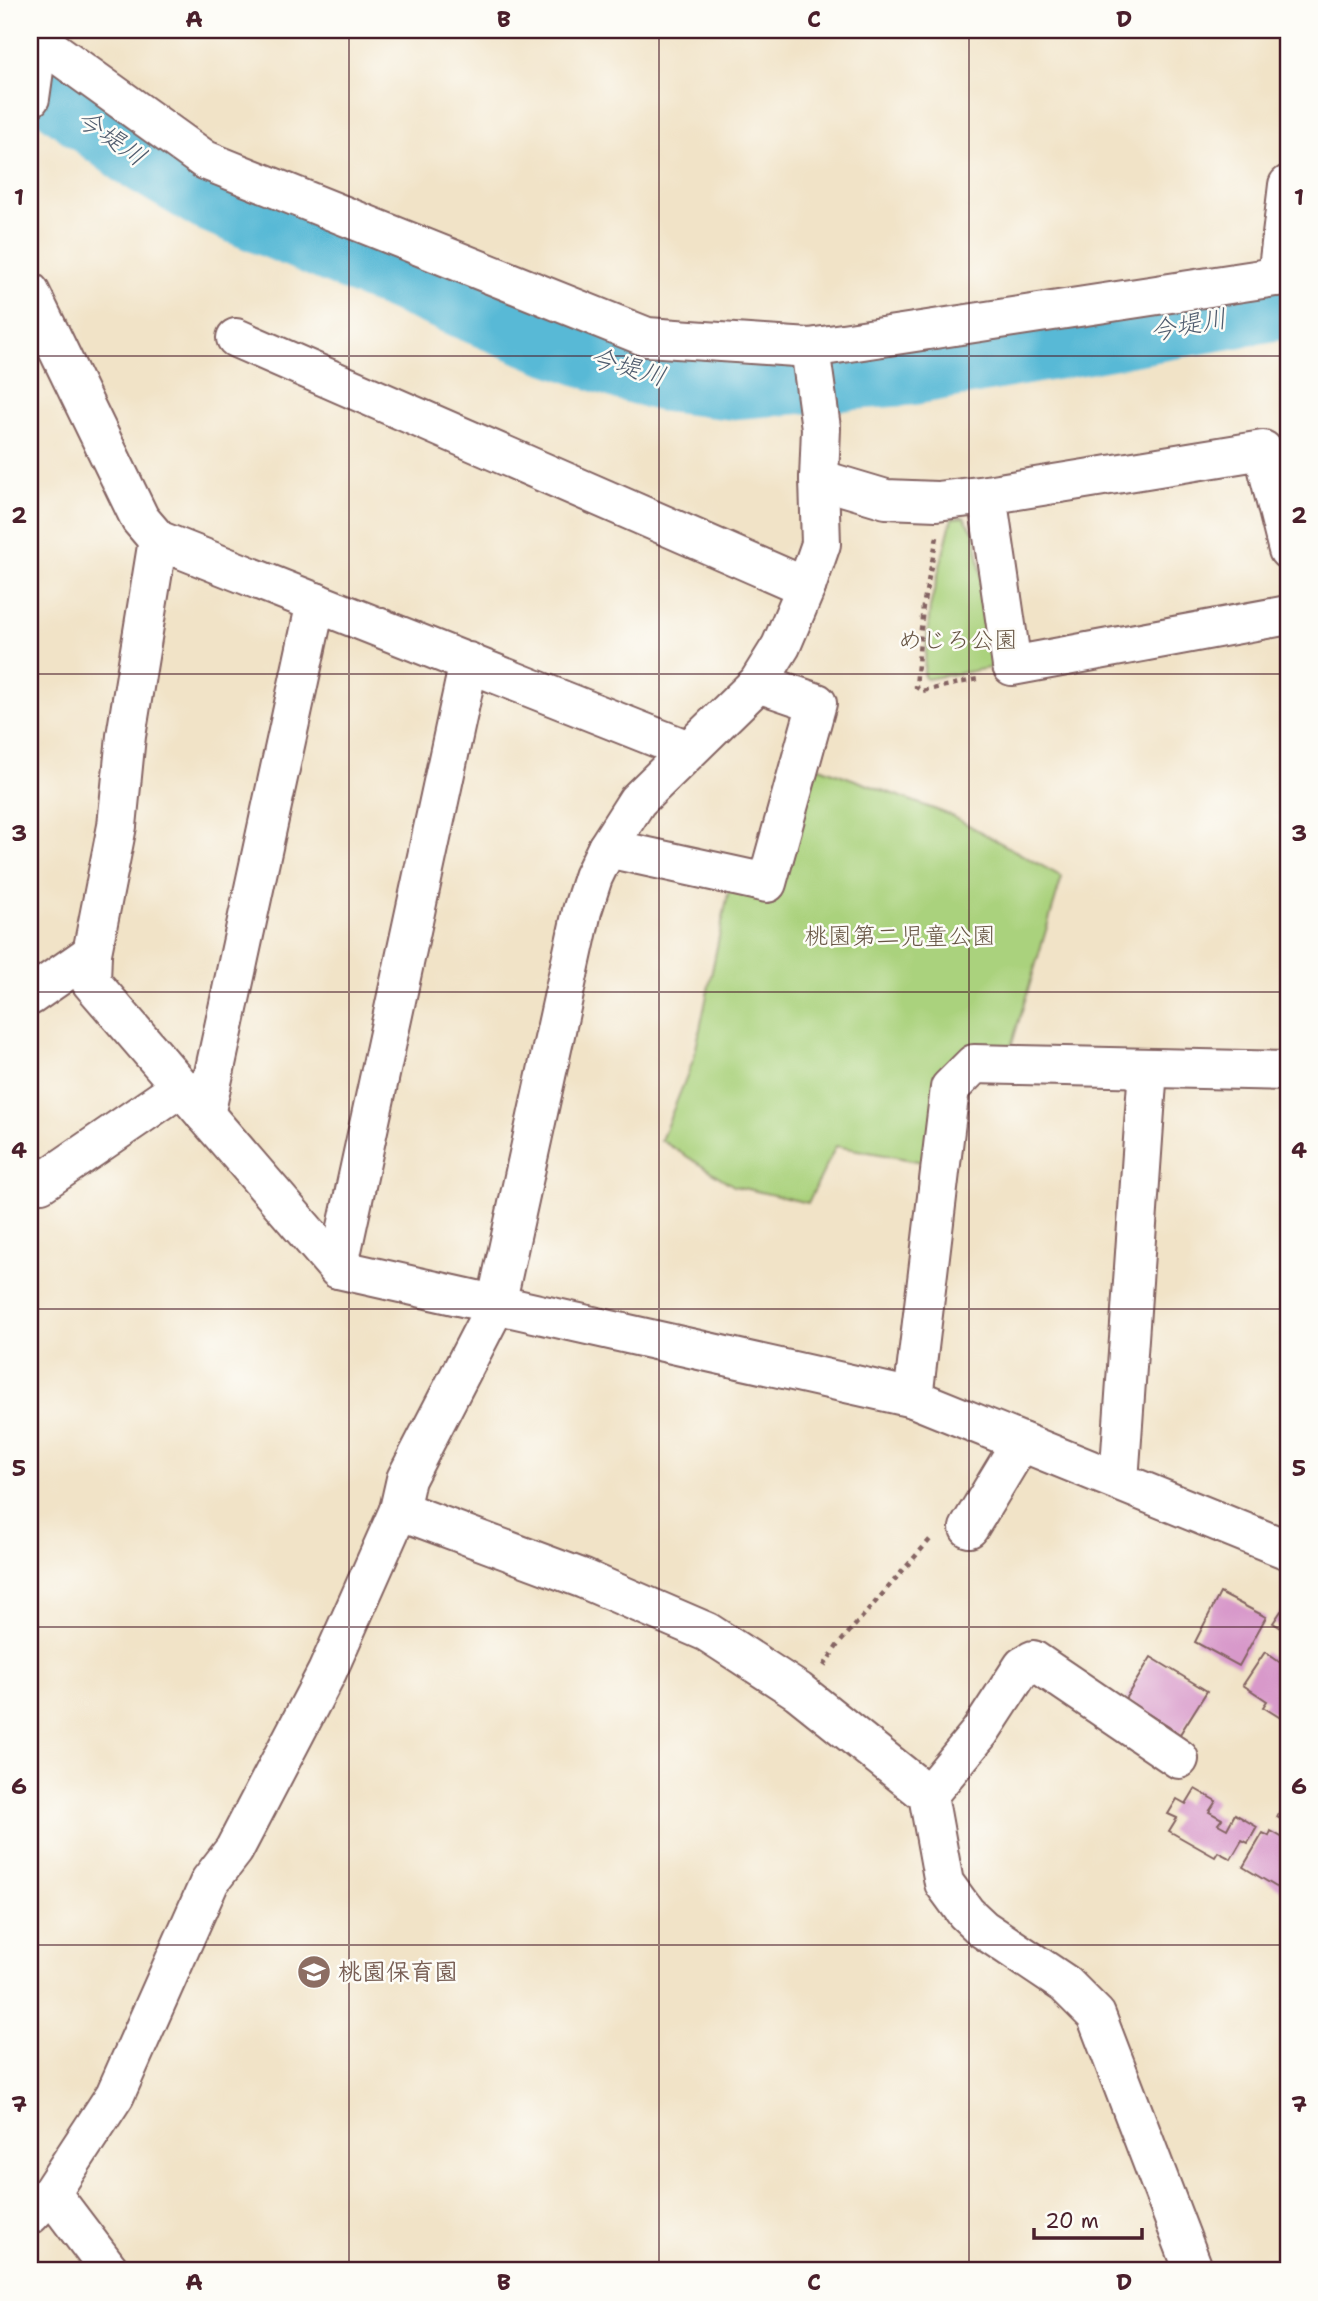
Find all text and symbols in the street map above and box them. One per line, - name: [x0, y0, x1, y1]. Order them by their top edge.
- text: A: [185, 4, 203, 34]
- text: B: [497, 4, 511, 34]
- text: C: [807, 4, 821, 34]
- text: D: [1116, 4, 1132, 34]
- water label: 今堤川: [70, 100, 154, 174]
- text: 1: [14, 182, 24, 212]
- text: 1: [1294, 182, 1304, 212]
- water label: 今堤川: [1147, 300, 1229, 348]
- water label: 今堤川: [586, 338, 670, 394]
- text: 2: [11, 500, 27, 530]
- text: 2: [1291, 500, 1307, 530]
- park label: めじろ公園: [898, 624, 1018, 656]
- text: 3: [11, 818, 27, 848]
- text: 3: [1291, 818, 1307, 848]
- park label: 桃園第二児童公園: [804, 920, 996, 952]
- text: 4: [11, 1135, 27, 1165]
- text: 4: [1291, 1135, 1307, 1165]
- text: 5: [12, 1453, 26, 1483]
- text: 5: [1292, 1453, 1306, 1483]
- text: 6: [11, 1771, 27, 1801]
- text: 6: [1291, 1771, 1307, 1801]
- school or university icon: 桃園保育園: [295, 1953, 333, 1991]
- place label: 桃園保育園: [338, 1956, 458, 1988]
- text: 7: [11, 2089, 27, 2119]
- text: 7: [1291, 2089, 1307, 2119]
- scale bar: [1034, 2196, 1143, 2240]
- text: 20 m: [1045, 2207, 1099, 2235]
- text: A: [185, 2267, 203, 2297]
- text: B: [497, 2267, 511, 2297]
- text: C: [807, 2267, 821, 2297]
- text: D: [1116, 2267, 1132, 2297]

